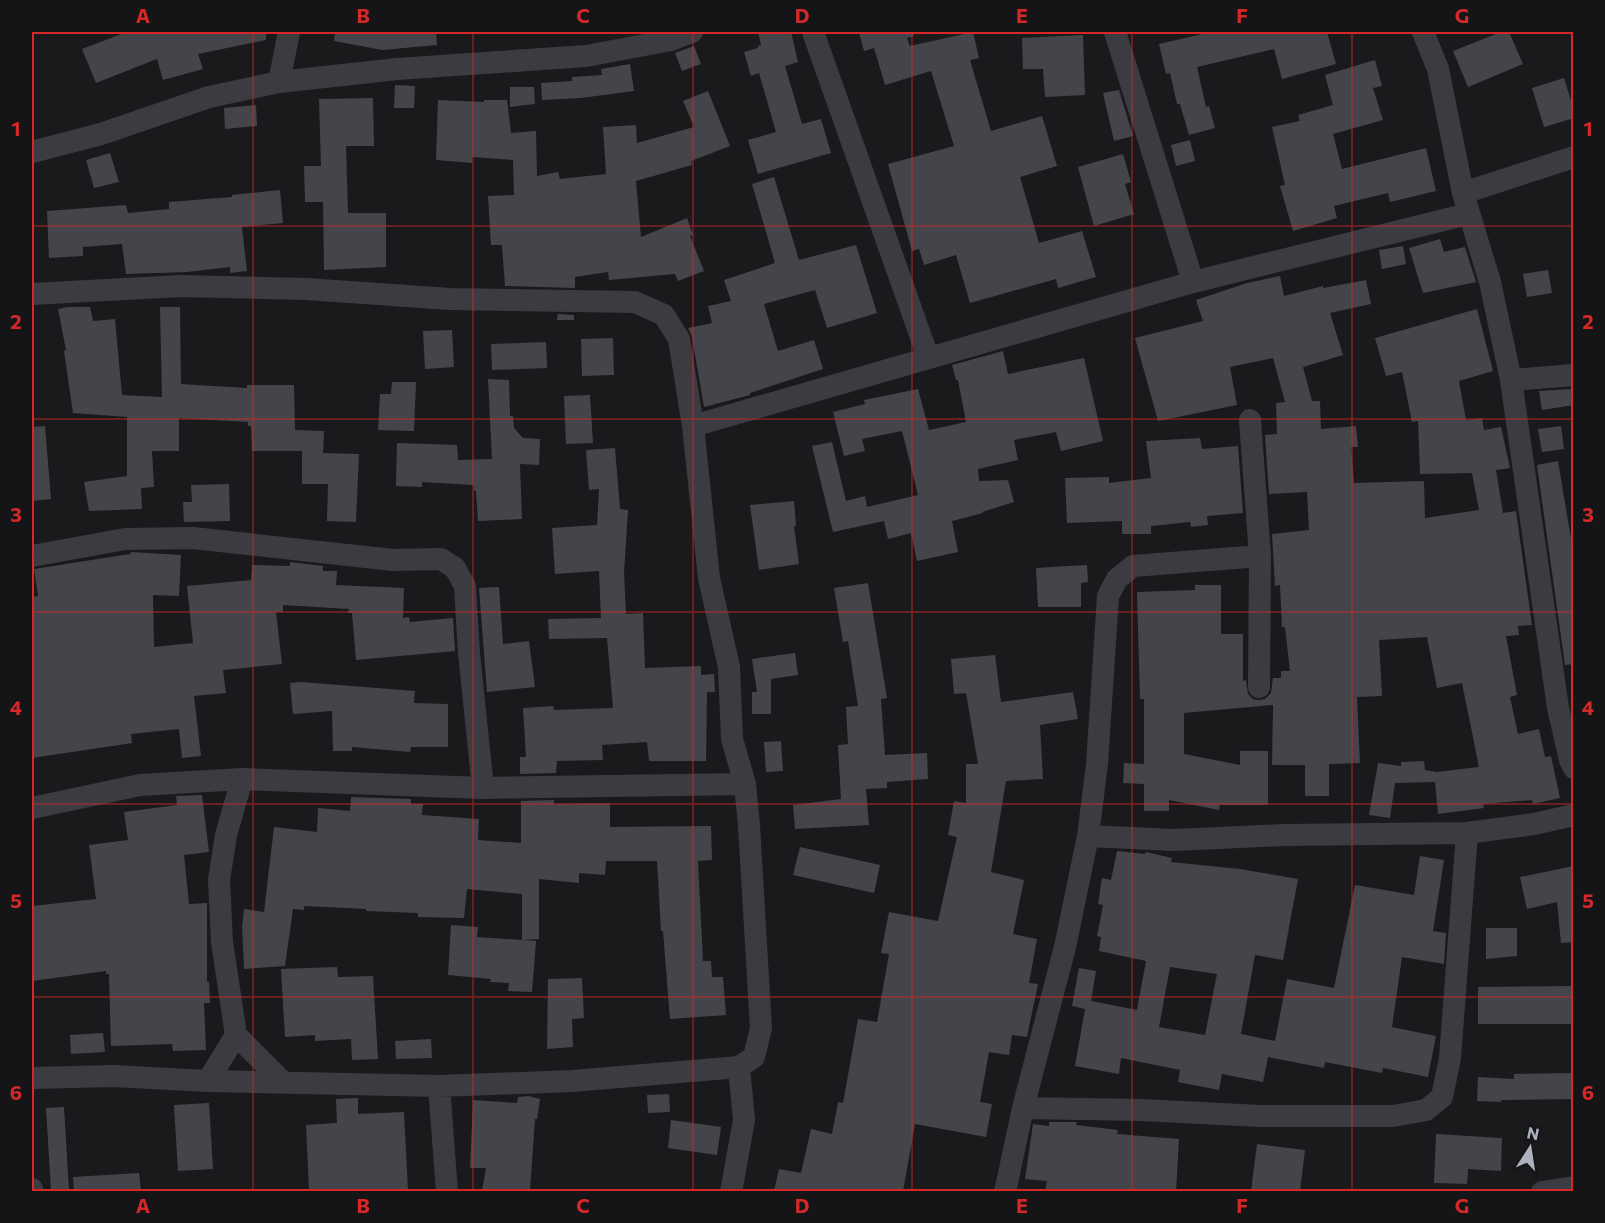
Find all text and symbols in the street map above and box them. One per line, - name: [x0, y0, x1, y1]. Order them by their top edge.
- text: A: [136, 3, 150, 27]
- text: B: [356, 3, 370, 27]
- text: C: [576, 3, 590, 27]
- text: D: [795, 3, 809, 27]
- text: E: [1016, 3, 1028, 27]
- text: F: [1236, 3, 1248, 27]
- text: G: [1455, 3, 1469, 27]
- text: 1: [11, 116, 21, 140]
- text: 1: [1583, 116, 1593, 140]
- text: 2: [10, 309, 22, 333]
- text: 2: [1582, 309, 1594, 333]
- text: 3: [10, 502, 22, 526]
- text: 3: [1582, 502, 1594, 526]
- text: 4: [10, 695, 22, 719]
- text: 4: [1582, 695, 1594, 719]
- text: 5: [10, 888, 22, 912]
- text: 5: [1582, 888, 1594, 912]
- text: 6: [10, 1080, 22, 1104]
- text: 6: [1582, 1080, 1594, 1104]
- north arrow: [1500, 1118, 1560, 1178]
- text: N: [1525, 1122, 1541, 1143]
- text: A: [136, 1193, 150, 1217]
- text: B: [356, 1193, 370, 1217]
- text: C: [576, 1193, 590, 1217]
- text: D: [795, 1193, 809, 1217]
- text: E: [1016, 1193, 1028, 1217]
- text: F: [1236, 1193, 1248, 1217]
- text: G: [1455, 1193, 1469, 1217]

